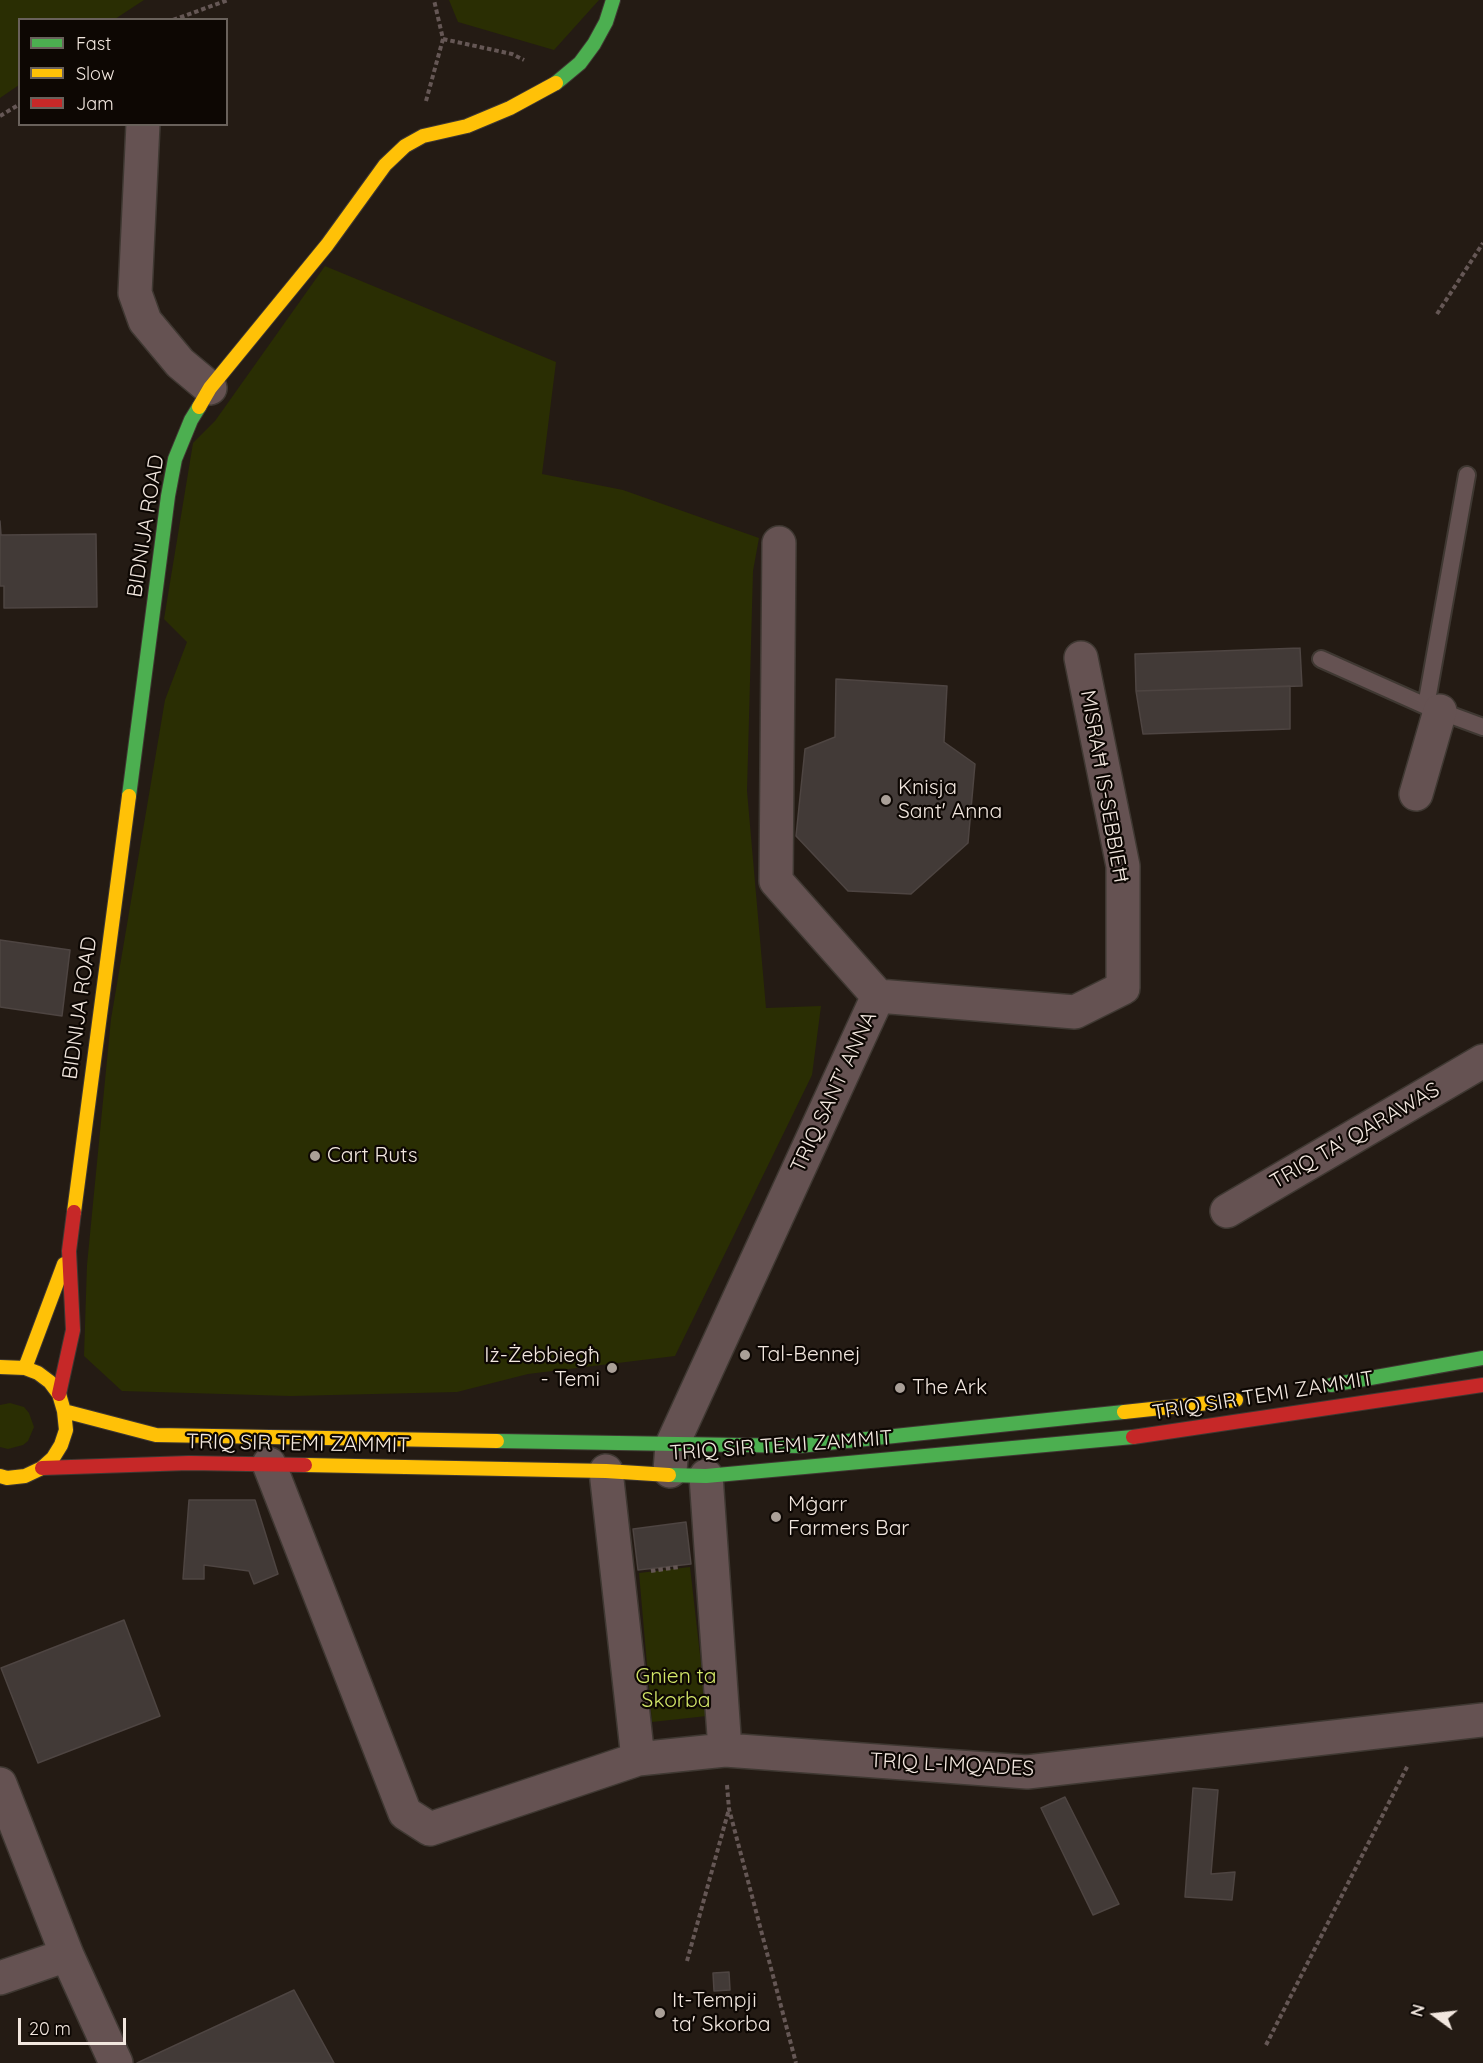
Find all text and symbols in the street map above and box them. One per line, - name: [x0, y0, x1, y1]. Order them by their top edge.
- legend: [18, 18, 228, 126]
- text: Fast: [76, 32, 111, 55]
- text: Slow: [76, 62, 114, 85]
- text: Jam: [76, 92, 114, 115]
- street label: BIDNIJA ROAD: [122, 453, 170, 599]
- street label: MISRAĦ IS-SEBBIEĦ: [1075, 688, 1133, 886]
- place label: Knisja Sant' Anna: [898, 775, 1002, 825]
- marker: Knisja Sant' Anna: [879, 793, 893, 807]
- street label: BIDNIJA ROAD: [57, 935, 103, 1081]
- street label: TRIQ SANT' ANNA: [786, 1007, 882, 1177]
- street label: TRIQ TA' QARAWAS: [1266, 1077, 1444, 1195]
- place label: Cart Ruts: [327, 1143, 418, 1169]
- marker: Cart Ruts: [308, 1149, 322, 1163]
- place label: Tal-Bennej: [757, 1342, 861, 1368]
- place label: Iż-Żebbiegħ - Temi: [484, 1343, 600, 1393]
- marker: Tal-Bennej: [738, 1348, 752, 1362]
- marker: Iż-Żebbiegħ - Temi: [605, 1361, 619, 1375]
- street label: TRIQ SIR TEMI ZAMMIT: [1151, 1366, 1375, 1426]
- place label: The Ark: [912, 1375, 987, 1401]
- marker: The Ark: [893, 1381, 907, 1395]
- street label: TRIQ SIR TEMI ZAMMIT: [669, 1426, 893, 1466]
- street label: TRIQ SIR TEMI ZAMMIT: [186, 1429, 410, 1459]
- place label: Mġarr Farmers Bar: [788, 1492, 909, 1542]
- marker: Mġarr Farmers Bar: [769, 1510, 783, 1524]
- park label: Gnien ta Skorba: [636, 1664, 716, 1714]
- street label: TRIQ L-IMQADES: [869, 1748, 1035, 1782]
- north arrow: [1405, 1985, 1465, 2045]
- place label: It-Tempji ta' Skorba: [672, 1988, 770, 2038]
- text: N: [1406, 2002, 1429, 2019]
- scale bar: [21, 2006, 129, 2044]
- marker: It-Tempji ta' Skorba: [653, 2006, 667, 2020]
- text: 20 m: [29, 2017, 71, 2040]

